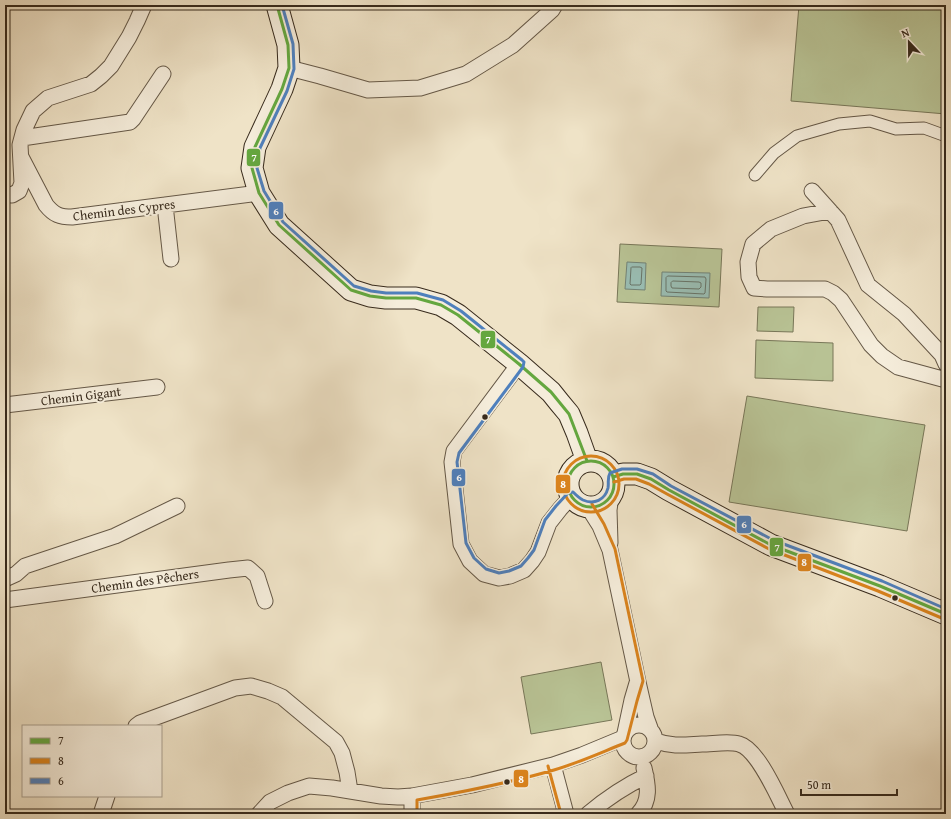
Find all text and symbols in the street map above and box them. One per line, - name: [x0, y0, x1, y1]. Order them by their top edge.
- north arrow: [889, 22, 929, 62]
- text: N: [899, 24, 912, 42]
- line badge: 7: [246, 148, 261, 167]
- text: 7: [251, 149, 257, 165]
- street label: Chemin des Cypres: [72, 194, 176, 226]
- line badge: 6: [268, 201, 284, 220]
- text: 6: [273, 203, 279, 219]
- line badge: 7: [480, 330, 496, 349]
- text: 7: [485, 331, 491, 347]
- street label: Chemin Gigant: [40, 382, 123, 410]
- unlabelled marker: [480, 412, 490, 422]
- line badge: 6: [451, 468, 466, 487]
- text: 6: [456, 469, 462, 485]
- line badge: 8: [555, 474, 571, 494]
- text: 8: [560, 476, 566, 492]
- line badge: 6: [736, 515, 752, 534]
- text: 6: [741, 516, 747, 532]
- line badge: 7: [769, 537, 784, 557]
- text: 7: [774, 539, 780, 555]
- line badge: 8: [797, 553, 812, 572]
- text: 8: [801, 554, 807, 570]
- street label: Chemin des Pêchers: [90, 564, 200, 598]
- unlabelled marker: [890, 593, 900, 603]
- legend: [22, 725, 162, 797]
- text: 7: [58, 732, 64, 749]
- text: 8: [58, 752, 64, 769]
- line badge: 8: [513, 769, 529, 788]
- text: 8: [518, 771, 524, 787]
- scale bar: [801, 771, 897, 797]
- text: 6: [58, 772, 64, 789]
- text: 50 m: [807, 776, 831, 793]
- unlabelled marker: [502, 777, 512, 787]

